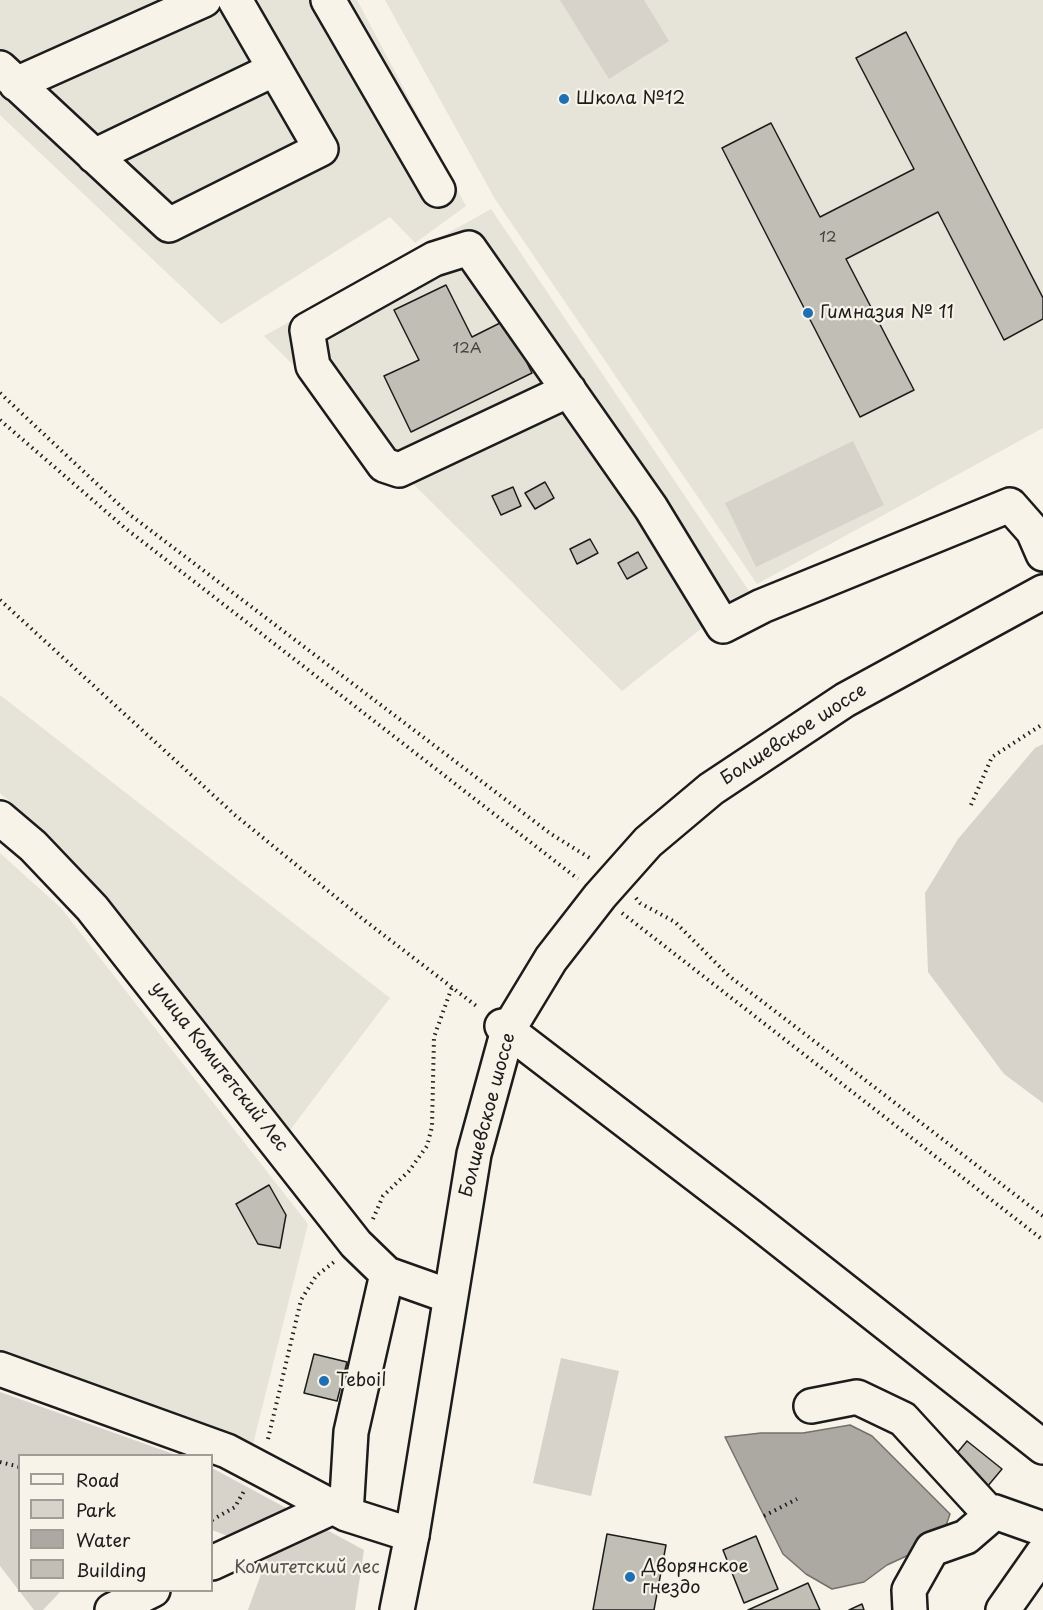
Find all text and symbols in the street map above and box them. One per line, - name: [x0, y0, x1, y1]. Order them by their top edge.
- place label: Школа №12: [576, 88, 685, 110]
- marker: Школа №12: [557, 92, 571, 106]
- house number: 12: [819, 229, 837, 247]
- place label: Гимназия № 11: [820, 302, 954, 324]
- marker: Гимназия № 11: [801, 306, 815, 320]
- house number: 12А: [453, 340, 481, 358]
- street label: Болшевское шоссе: [717, 680, 871, 790]
- street label: улица Комитетский Лес: [146, 978, 292, 1156]
- street label: Болшевское шоссе: [456, 1031, 520, 1199]
- place label: Teboil: [336, 1370, 386, 1392]
- marker: Teboil: [317, 1374, 331, 1388]
- legend: [18, 1454, 213, 1592]
- text: Road: [76, 1466, 120, 1493]
- text: Park: [76, 1496, 116, 1523]
- text: Water: [76, 1526, 130, 1553]
- text: Building: [76, 1556, 146, 1583]
- place label: Дворянское гнездо: [642, 1556, 749, 1598]
- park label: Комитетский лес: [234, 1557, 380, 1579]
- marker: Дворянское гнездо: [623, 1570, 637, 1584]

